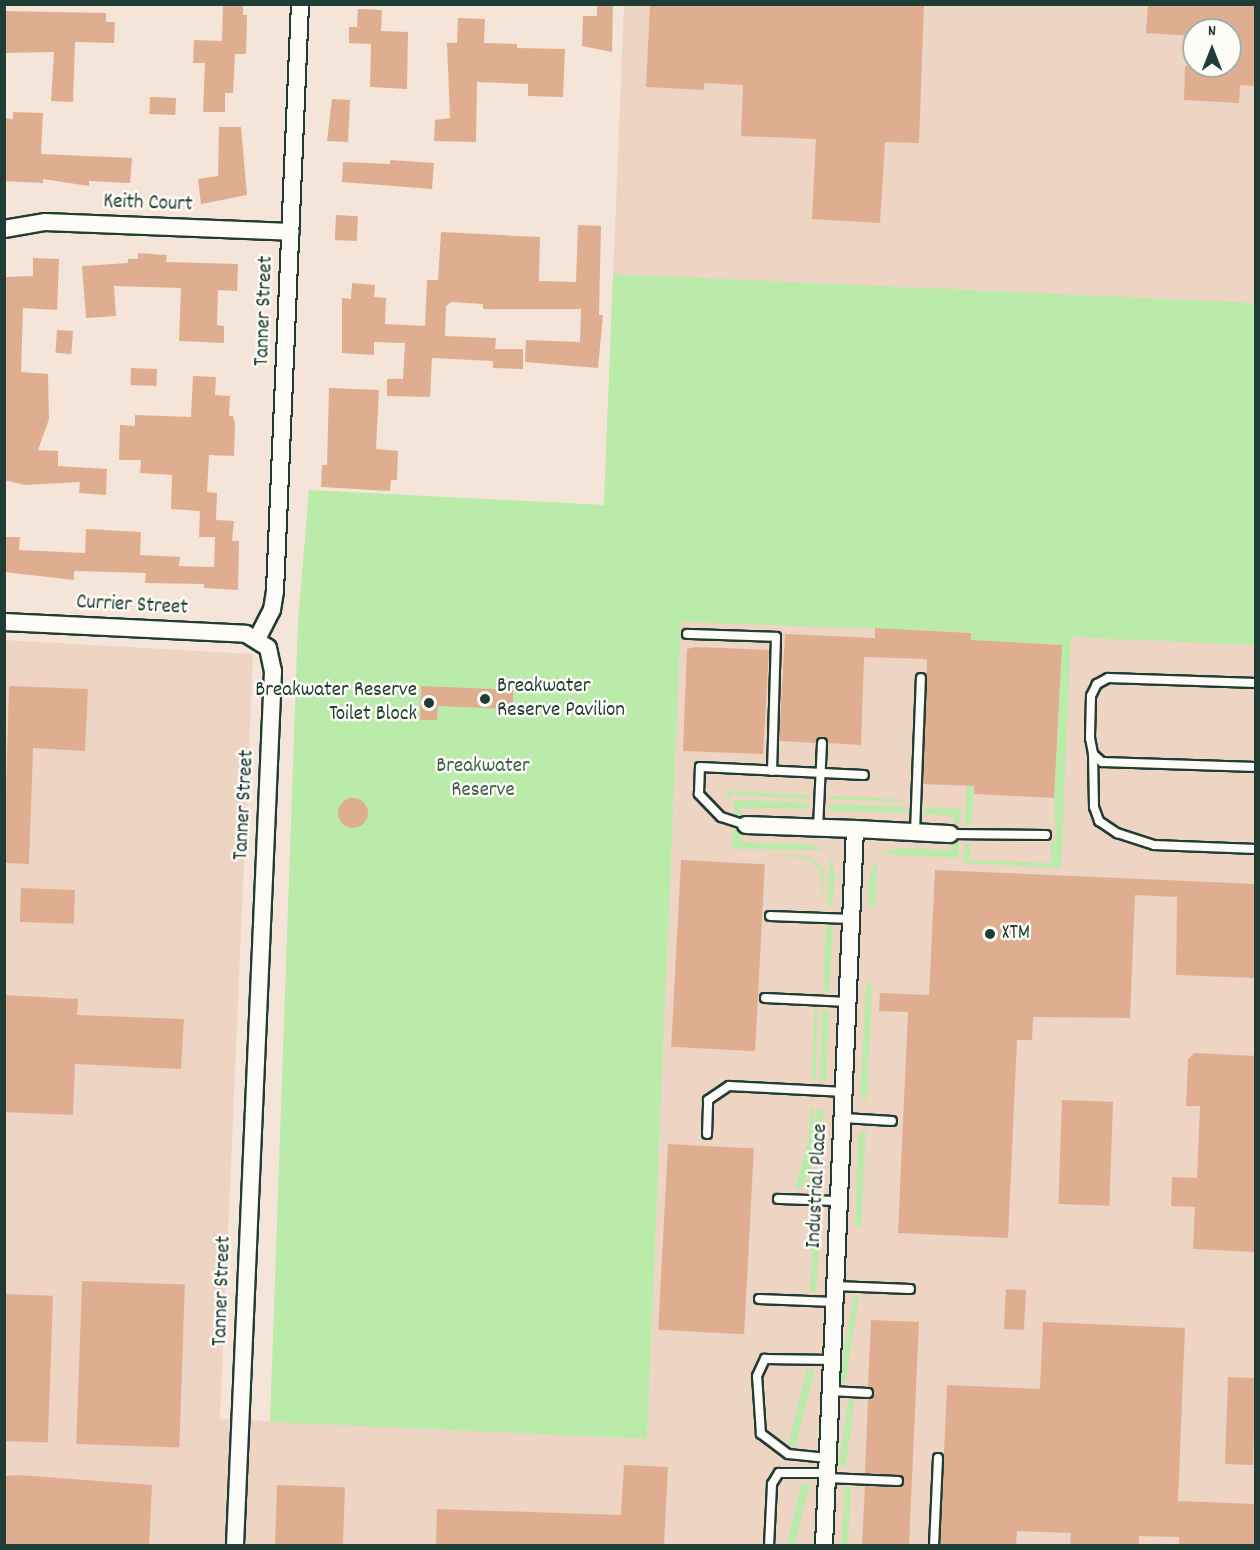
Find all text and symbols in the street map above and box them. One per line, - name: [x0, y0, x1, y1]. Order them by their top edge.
- north arrow: [1182, 18, 1242, 78]
- text: N: [1208, 20, 1216, 43]
- street label: Keith Court: [103, 190, 193, 218]
- street label: Tanner Street: [250, 255, 280, 367]
- street label: Currier Street: [76, 590, 188, 622]
- place label: Breakwater Reserve Pavilion: [497, 674, 625, 724]
- place label: Breakwater Reserve Toilet Block: [255, 678, 417, 728]
- marker: Breakwater Reserve Pavilion: [478, 692, 492, 706]
- marker: Breakwater Reserve Toilet Block: [422, 696, 436, 710]
- street label: Tanner Street: [230, 749, 260, 861]
- park label: Breakwater Reserve: [436, 754, 530, 804]
- place label: XTM: [1002, 921, 1030, 947]
- marker: XTM: [983, 927, 997, 941]
- street label: Industrial Place: [802, 1123, 834, 1249]
- street label: Tanner Street: [208, 1235, 238, 1347]

